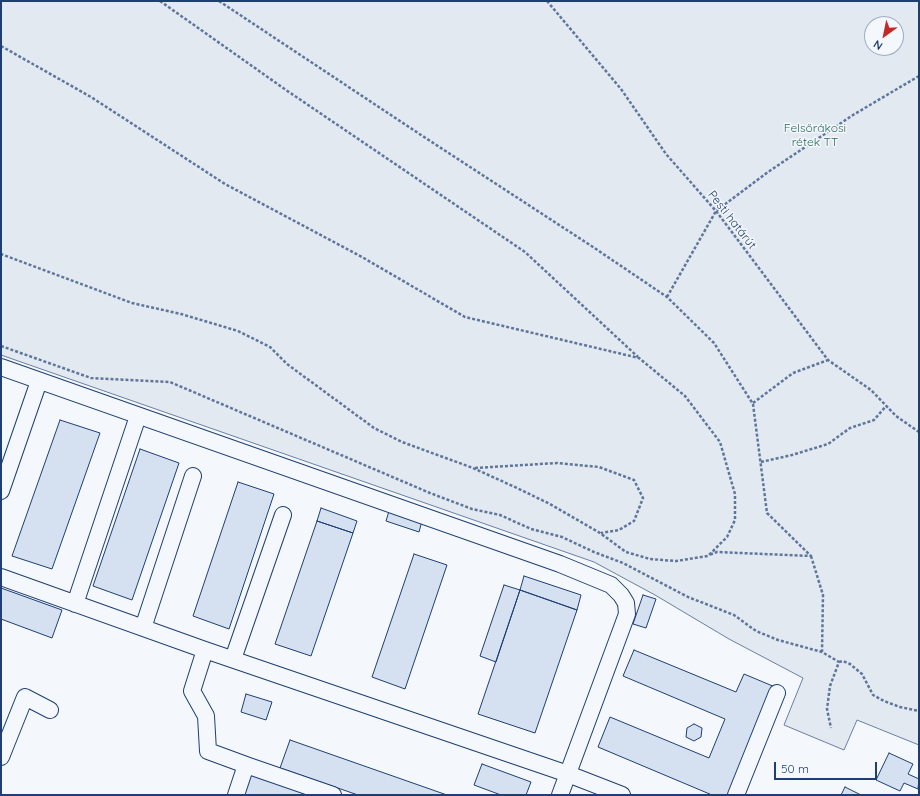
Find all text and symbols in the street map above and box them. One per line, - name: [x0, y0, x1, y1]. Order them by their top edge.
- north arrow: [864, 16, 904, 56]
- text: N: [871, 37, 885, 53]
- park label: Felsőrákosi rétek TT: [784, 121, 846, 149]
- street label: Pesti határút: [705, 188, 759, 252]
- scale bar: [776, 754, 879, 780]
- text: 50 m: [781, 761, 809, 776]

